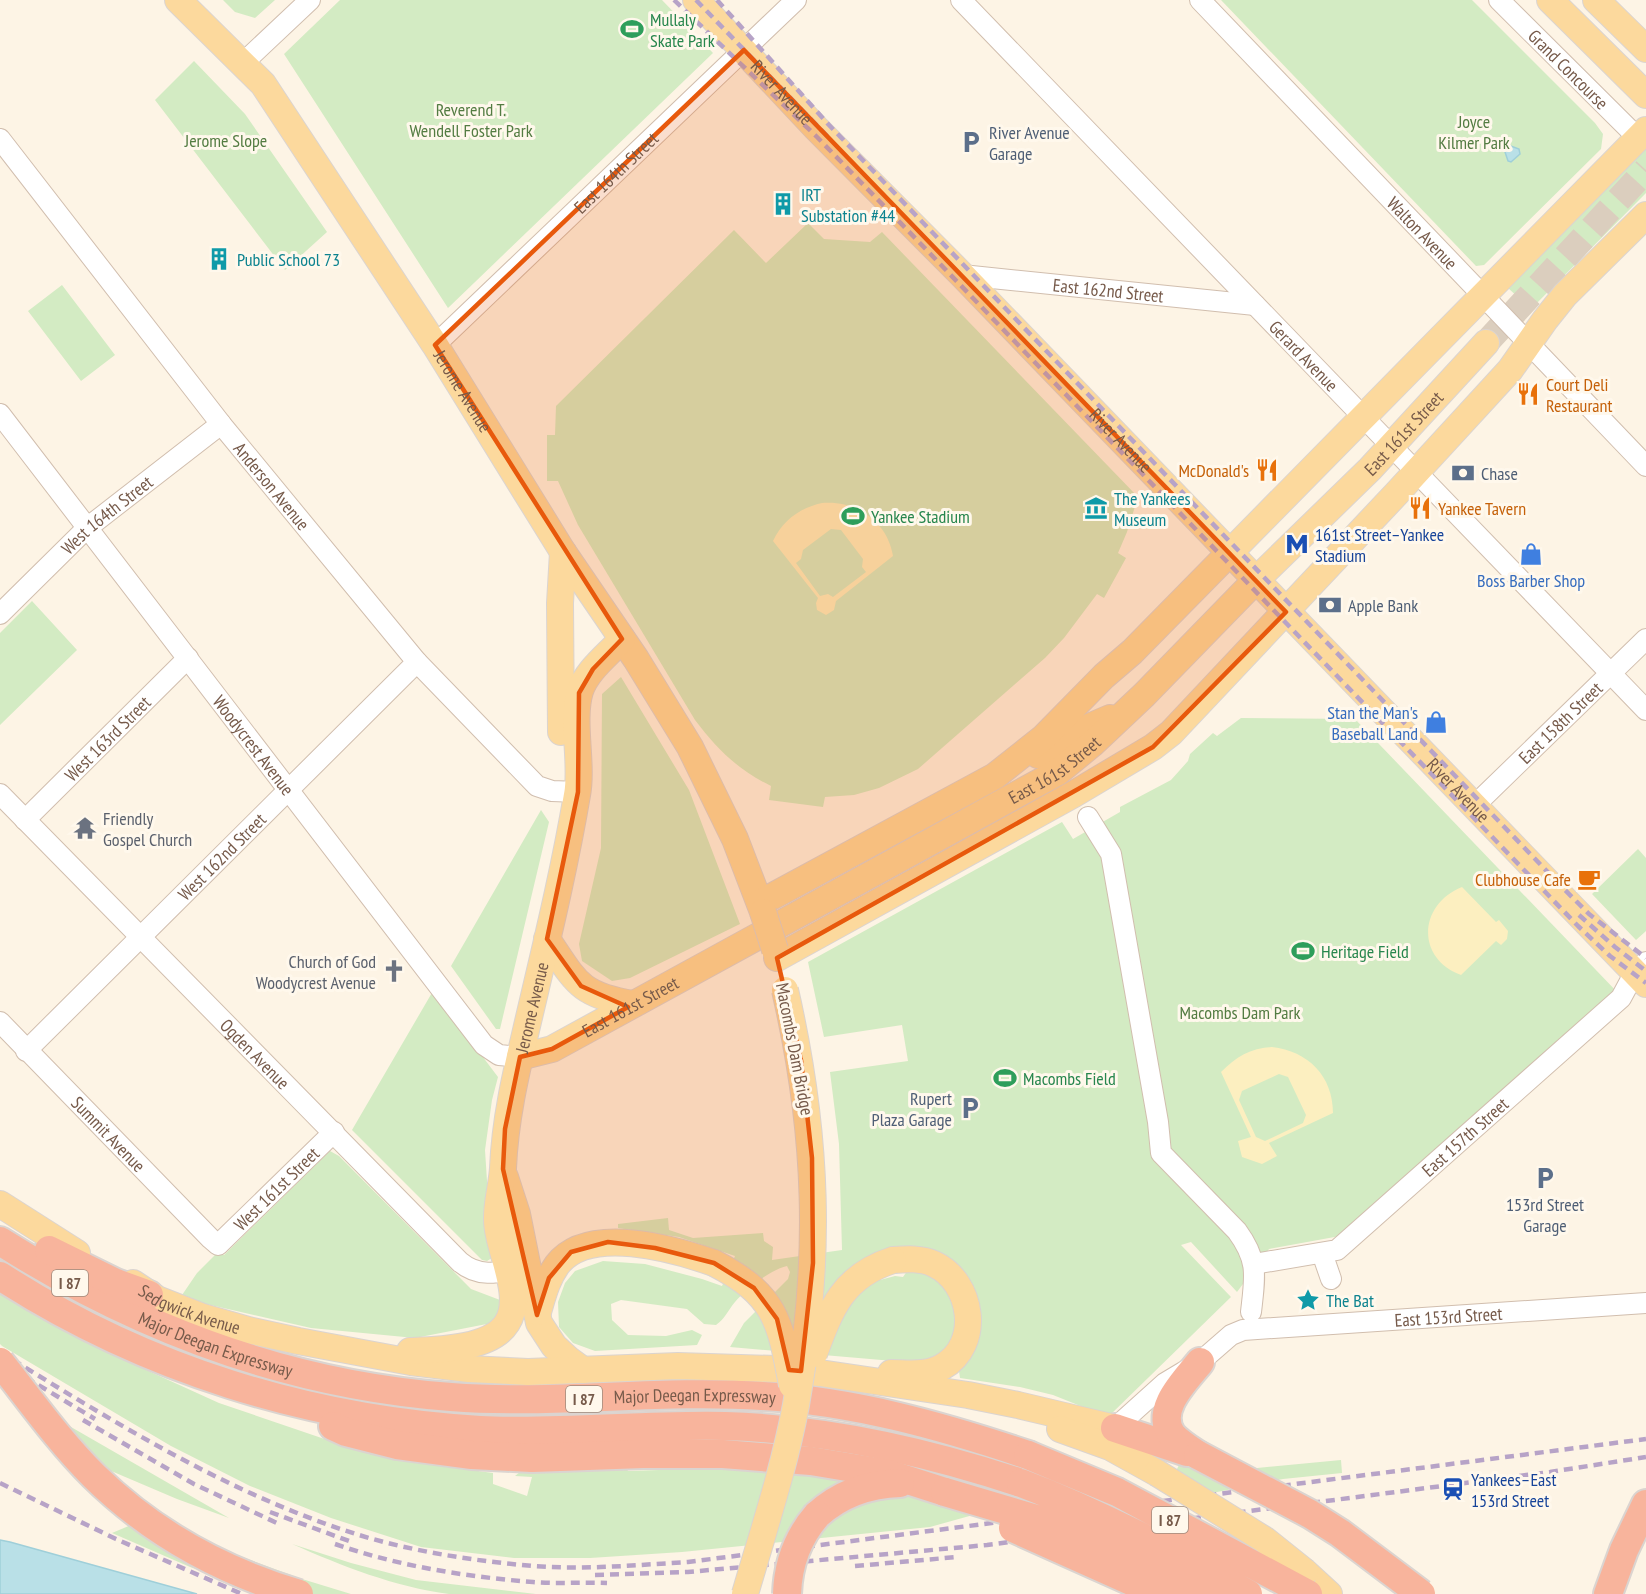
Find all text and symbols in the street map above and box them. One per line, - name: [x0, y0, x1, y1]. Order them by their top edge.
- place label: Mullaly Skate Park: [650, 8, 715, 52]
- sports icon: Mullaly Skate Park: [619, 16, 645, 42]
- street label: Grand Concourse: [1523, 24, 1614, 114]
- street label: River Avenue: [746, 55, 818, 129]
- park label: Reverend T. Wendell Foster Park: [409, 98, 533, 142]
- park label: Joyce Kilmer Park: [1438, 110, 1510, 154]
- place label: River Avenue Garage: [989, 121, 1070, 165]
- street label: East 164th Street: [569, 127, 663, 218]
- park label: Jerome Slope: [184, 129, 267, 152]
- parking icon: River Avenue Garage: [958, 129, 984, 155]
- place label: IRT Substation #44: [801, 183, 895, 227]
- building icon: IRT Substation #44: [770, 191, 796, 217]
- street label: Walton Avenue: [1382, 191, 1463, 274]
- building icon: Public School 73: [206, 246, 232, 272]
- place label: Public School 73: [237, 248, 340, 271]
- street label: East 162nd Street: [1052, 273, 1165, 307]
- street label: Gerard Avenue: [1264, 315, 1344, 396]
- street label: Jerome Avenue: [429, 345, 497, 436]
- place label: Court Deli Restaurant: [1546, 373, 1612, 417]
- restaurant icon: Court Deli Restaurant: [1515, 381, 1541, 407]
- street label: East 161st Street: [1359, 386, 1448, 480]
- street label: River Avenue: [1085, 403, 1158, 477]
- street label: Anderson Avenue: [229, 437, 315, 535]
- restaurant icon: McDonald's: [1254, 457, 1280, 483]
- place label: McDonald's: [1178, 459, 1249, 482]
- bank icon: Chase: [1450, 460, 1476, 486]
- place label: Chase: [1481, 462, 1518, 485]
- street label: West 164th Street: [56, 470, 157, 559]
- place label: The Yankees Museum: [1114, 487, 1191, 531]
- museum icon: The Yankees Museum: [1083, 495, 1109, 521]
- restaurant icon: Yankee Tavern: [1407, 495, 1433, 521]
- place label: Yankee Tavern: [1438, 497, 1526, 520]
- sports icon: Yankee Stadium: [840, 503, 866, 529]
- place label: Yankee Stadium: [871, 505, 970, 528]
- place label: 161st Street–Yankee Stadium: [1315, 523, 1444, 567]
- metro station icon: 161st Street–Yankee Stadium: [1284, 531, 1310, 557]
- shop icon: Boss Barber Shop: [1518, 541, 1544, 567]
- place label: Boss Barber Shop: [1477, 569, 1585, 592]
- bank icon: Apple Bank: [1317, 592, 1343, 618]
- place label: Apple Bank: [1348, 594, 1418, 617]
- street label: East 158th Street: [1513, 676, 1607, 768]
- street label: Woodycrest Avenue: [208, 690, 300, 800]
- street label: West 163rd Street: [59, 691, 155, 786]
- place label: Stan the Man's Baseball Land: [1327, 701, 1418, 745]
- shop icon: Stan the Man's Baseball Land: [1423, 709, 1449, 735]
- street label: East 161st Street: [1004, 731, 1105, 808]
- street label: River Avenue: [1422, 753, 1495, 827]
- place label: Friendly Gospel Church: [103, 807, 192, 851]
- street label: West 162nd Street: [173, 808, 271, 905]
- temple icon: Friendly Gospel Church: [72, 815, 98, 841]
- cafe icon: Clubhouse Cafe: [1576, 866, 1602, 892]
- place label: Clubhouse Cafe: [1475, 868, 1571, 891]
- sports icon: Heritage Field: [1290, 938, 1316, 964]
- place label: Heritage Field: [1321, 940, 1409, 963]
- place label: Church of God Woodycrest Avenue: [256, 950, 376, 994]
- church icon: Church of God Woodycrest Avenue: [381, 958, 407, 984]
- street label: Jerome Avenue: [509, 960, 553, 1056]
- street label: East 161st Street: [578, 971, 682, 1042]
- street label: Macombs Dam Bridge: [771, 981, 819, 1117]
- park label: Macombs Dam Park: [1180, 1001, 1300, 1024]
- street label: Ogden Avenue: [216, 1014, 295, 1094]
- sports icon: Macombs Field: [992, 1065, 1018, 1091]
- place label: Macombs Field: [1023, 1067, 1116, 1090]
- place label: Rupert Plaza Garage: [872, 1087, 952, 1131]
- street label: Summit Avenue: [67, 1091, 151, 1177]
- street label: East 157th Street: [1417, 1092, 1513, 1181]
- parking icon: Rupert Plaza Garage: [957, 1095, 983, 1121]
- street label: West 161st Street: [229, 1142, 324, 1235]
- parking icon: 153rd Street Garage: [1532, 1165, 1558, 1191]
- place label: 153rd Street Garage: [1506, 1193, 1584, 1237]
- road number: I 87: [52, 1270, 88, 1296]
- street label: Sedgwick Avenue: [134, 1279, 243, 1339]
- place icon: The Bat: [1295, 1287, 1321, 1313]
- place label: The Bat: [1326, 1289, 1374, 1312]
- street label: East 153rd Street: [1394, 1301, 1503, 1331]
- street label: Major Deegan Expressway: [135, 1306, 295, 1382]
- street label: Major Deegan Expressway: [613, 1383, 777, 1408]
- road number: I 87: [566, 1386, 602, 1412]
- place label: Yankees–East 153rd Street: [1471, 1468, 1556, 1512]
- station icon: Yankees–East 153rd Street: [1440, 1476, 1466, 1502]
- road number: I 87: [1152, 1507, 1188, 1533]

